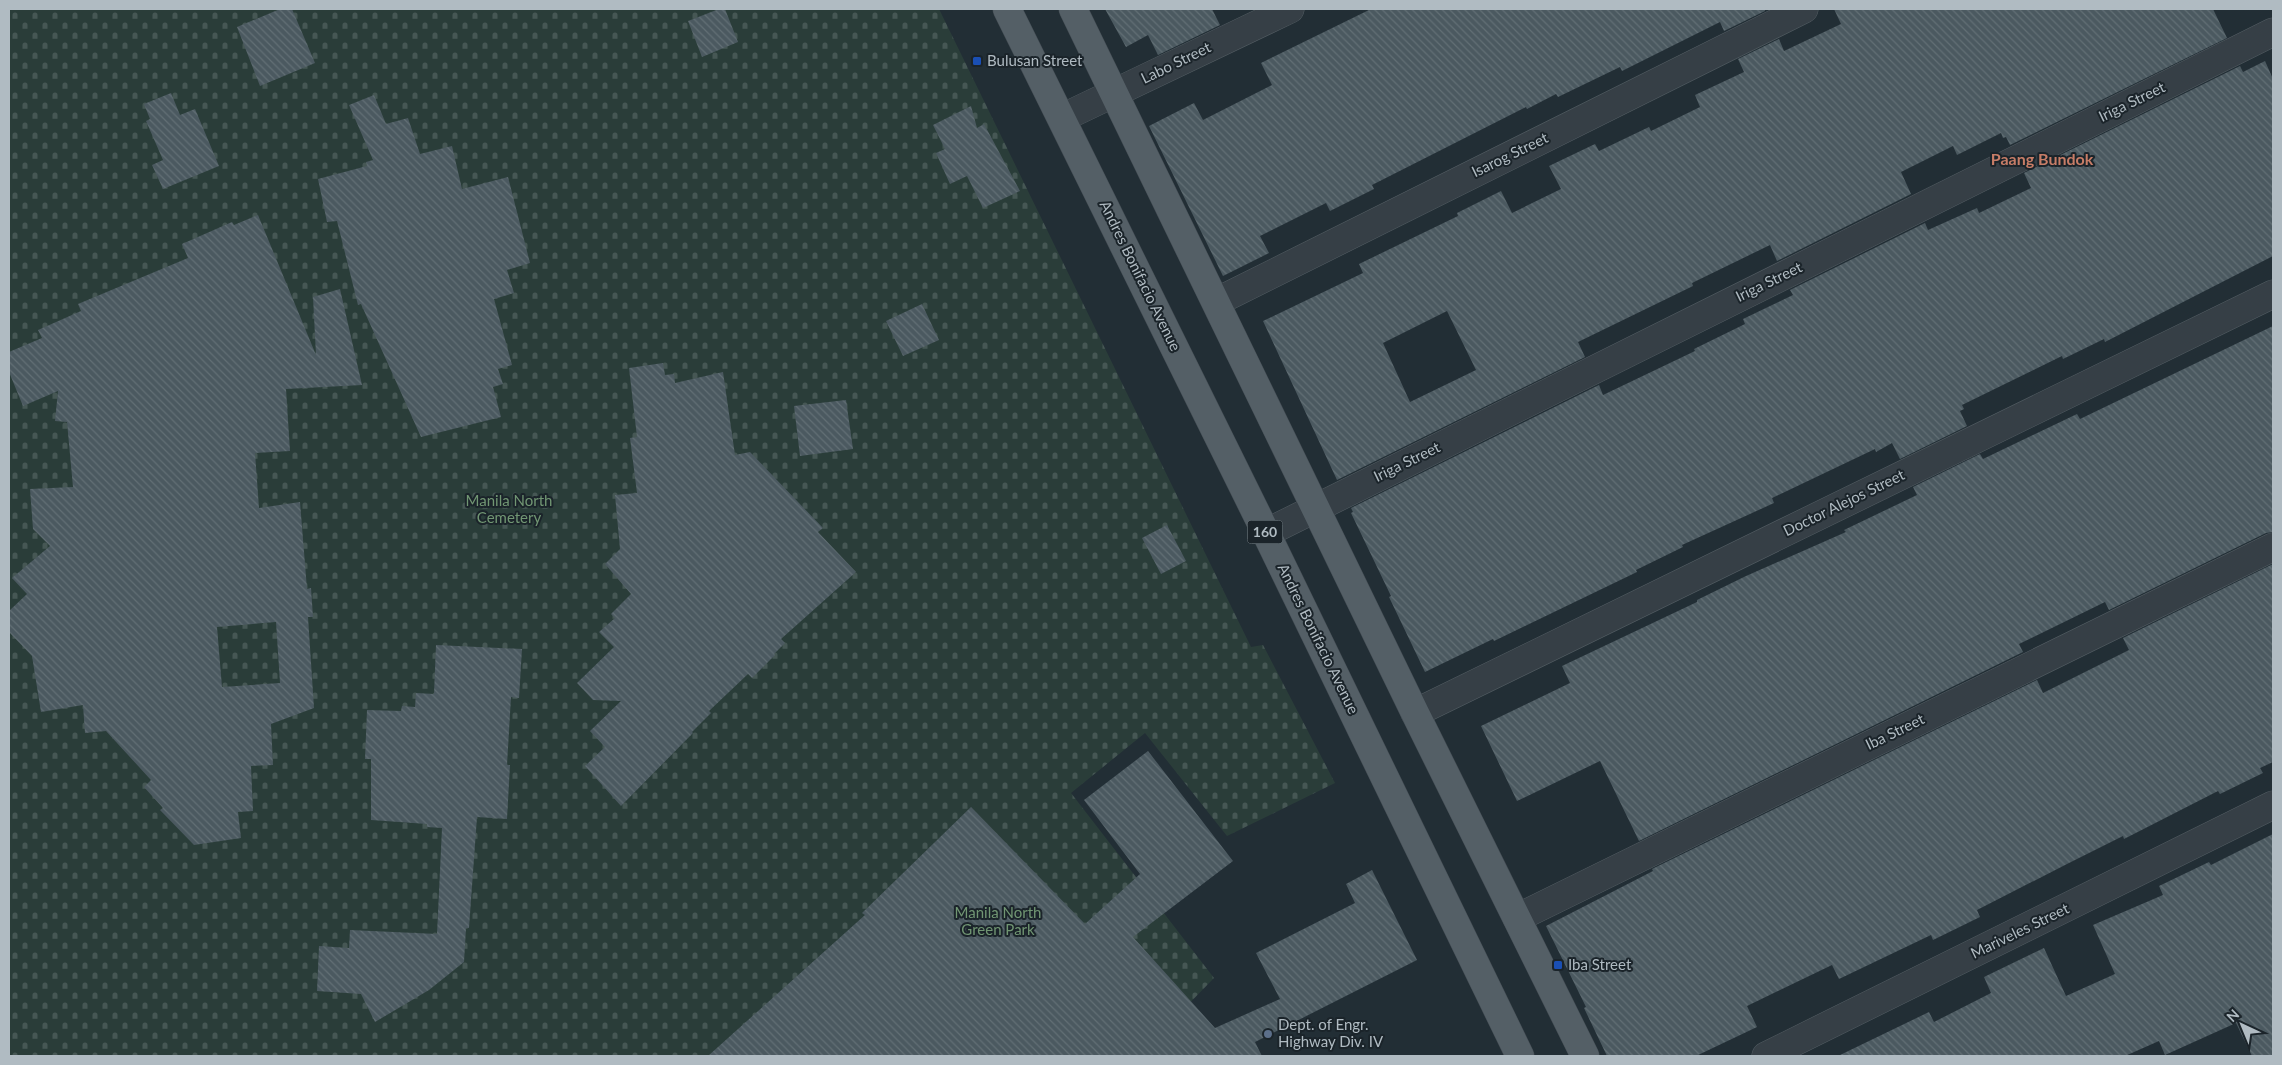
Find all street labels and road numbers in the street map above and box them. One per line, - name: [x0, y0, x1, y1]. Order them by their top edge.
- street label: Labo Street: [1138, 37, 1214, 87]
- street label: Iriga Street: [2095, 77, 2168, 125]
- street label: Isarog Street: [1468, 128, 1551, 180]
- street label: Andres Bonifacio Avenue: [1097, 197, 1185, 354]
- street label: Iriga Street: [1732, 257, 1805, 305]
- street label: Iriga Street: [1370, 437, 1443, 485]
- street label: Doctor Alejos Street: [1780, 465, 1908, 539]
- road number: 160: [1248, 520, 1282, 544]
- street label: Andres Bonifacio Avenue: [1275, 560, 1363, 717]
- street label: Iba Street: [1862, 709, 1928, 753]
- street label: Mariveles Street: [1968, 898, 2072, 962]

